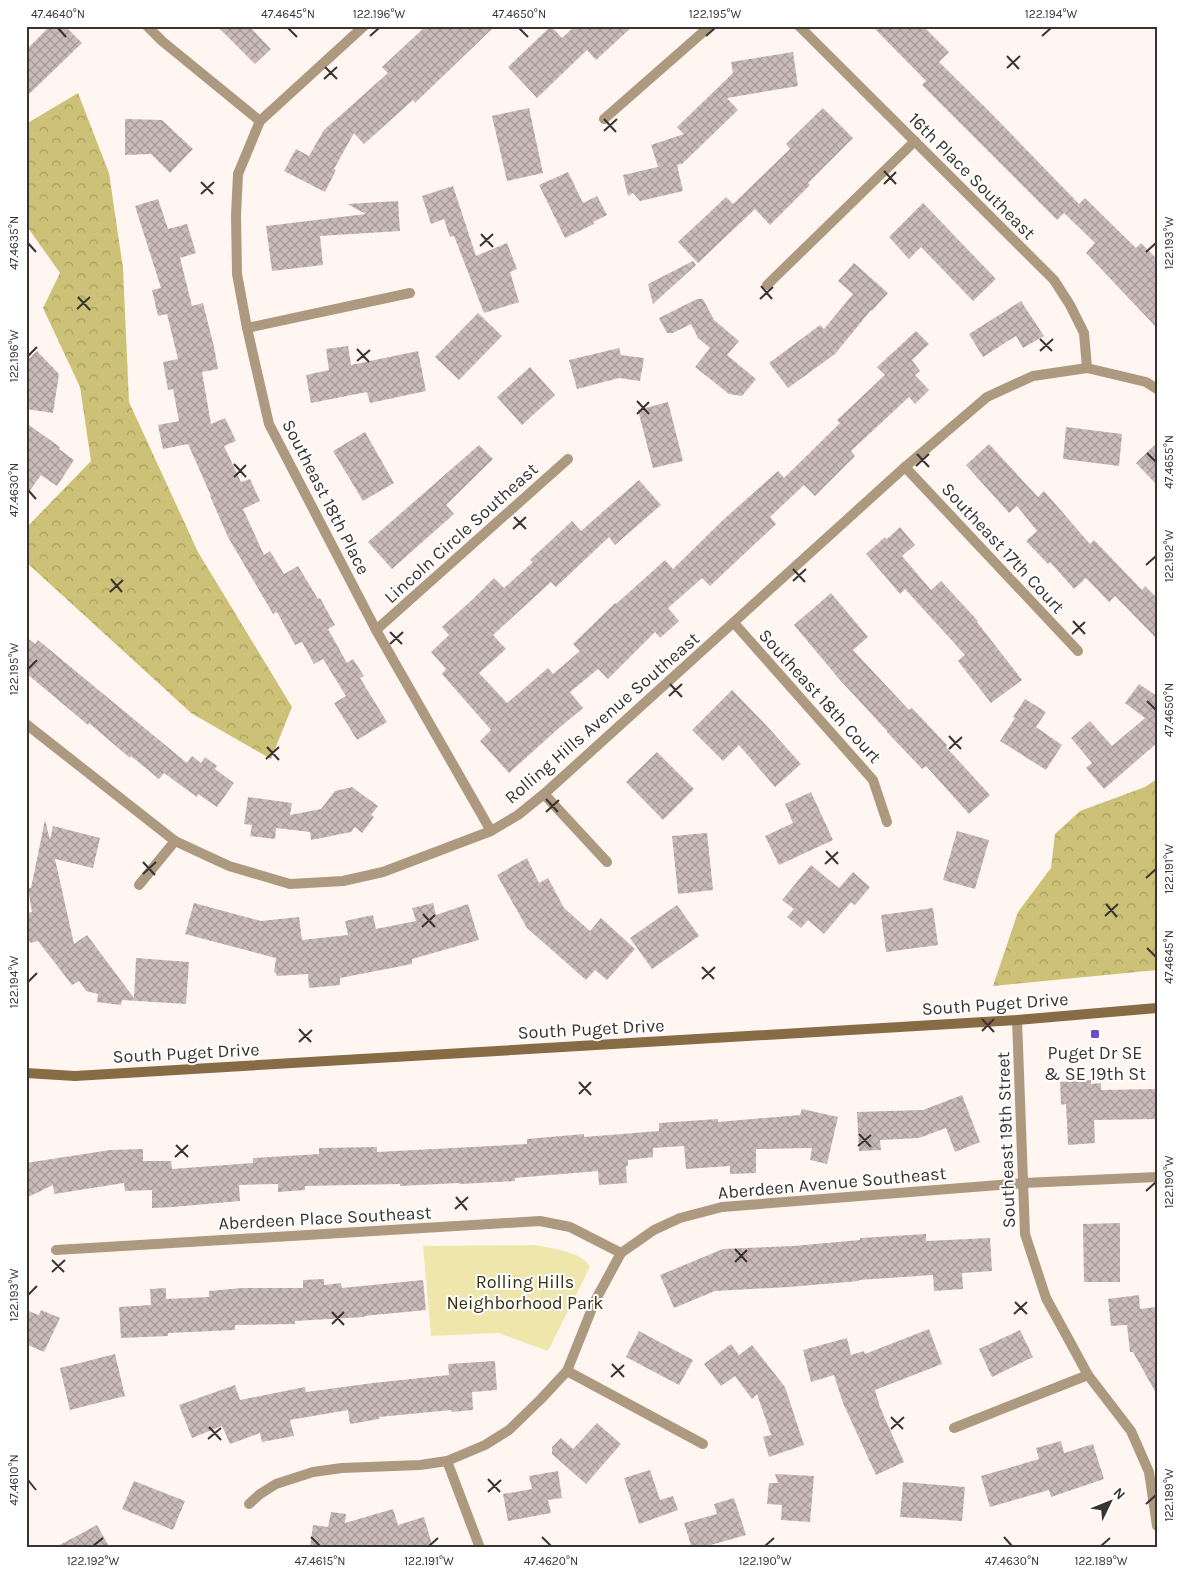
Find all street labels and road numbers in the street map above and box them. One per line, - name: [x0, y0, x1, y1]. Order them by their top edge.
- street label: 16th Place Southeast: [904, 108, 1040, 244]
- street label: Southeast 18th Place: [277, 416, 375, 578]
- street label: Lincoln Circle Southeast: [380, 458, 543, 608]
- street label: Southeast 17th Court: [937, 478, 1069, 618]
- street label: Southeast 18th Court: [754, 624, 886, 768]
- street label: Rolling Hills Avenue Southeast: [500, 627, 704, 809]
- street label: South Puget Drive: [921, 988, 1069, 1020]
- street label: South Puget Drive: [517, 1014, 665, 1044]
- street label: South Puget Drive: [112, 1038, 260, 1068]
- street label: Southeast 19th Street: [992, 1051, 1020, 1229]
- street label: Aberdeen Avenue Southeast: [717, 1162, 947, 1204]
- street label: Aberdeen Place Southeast: [218, 1201, 432, 1235]

